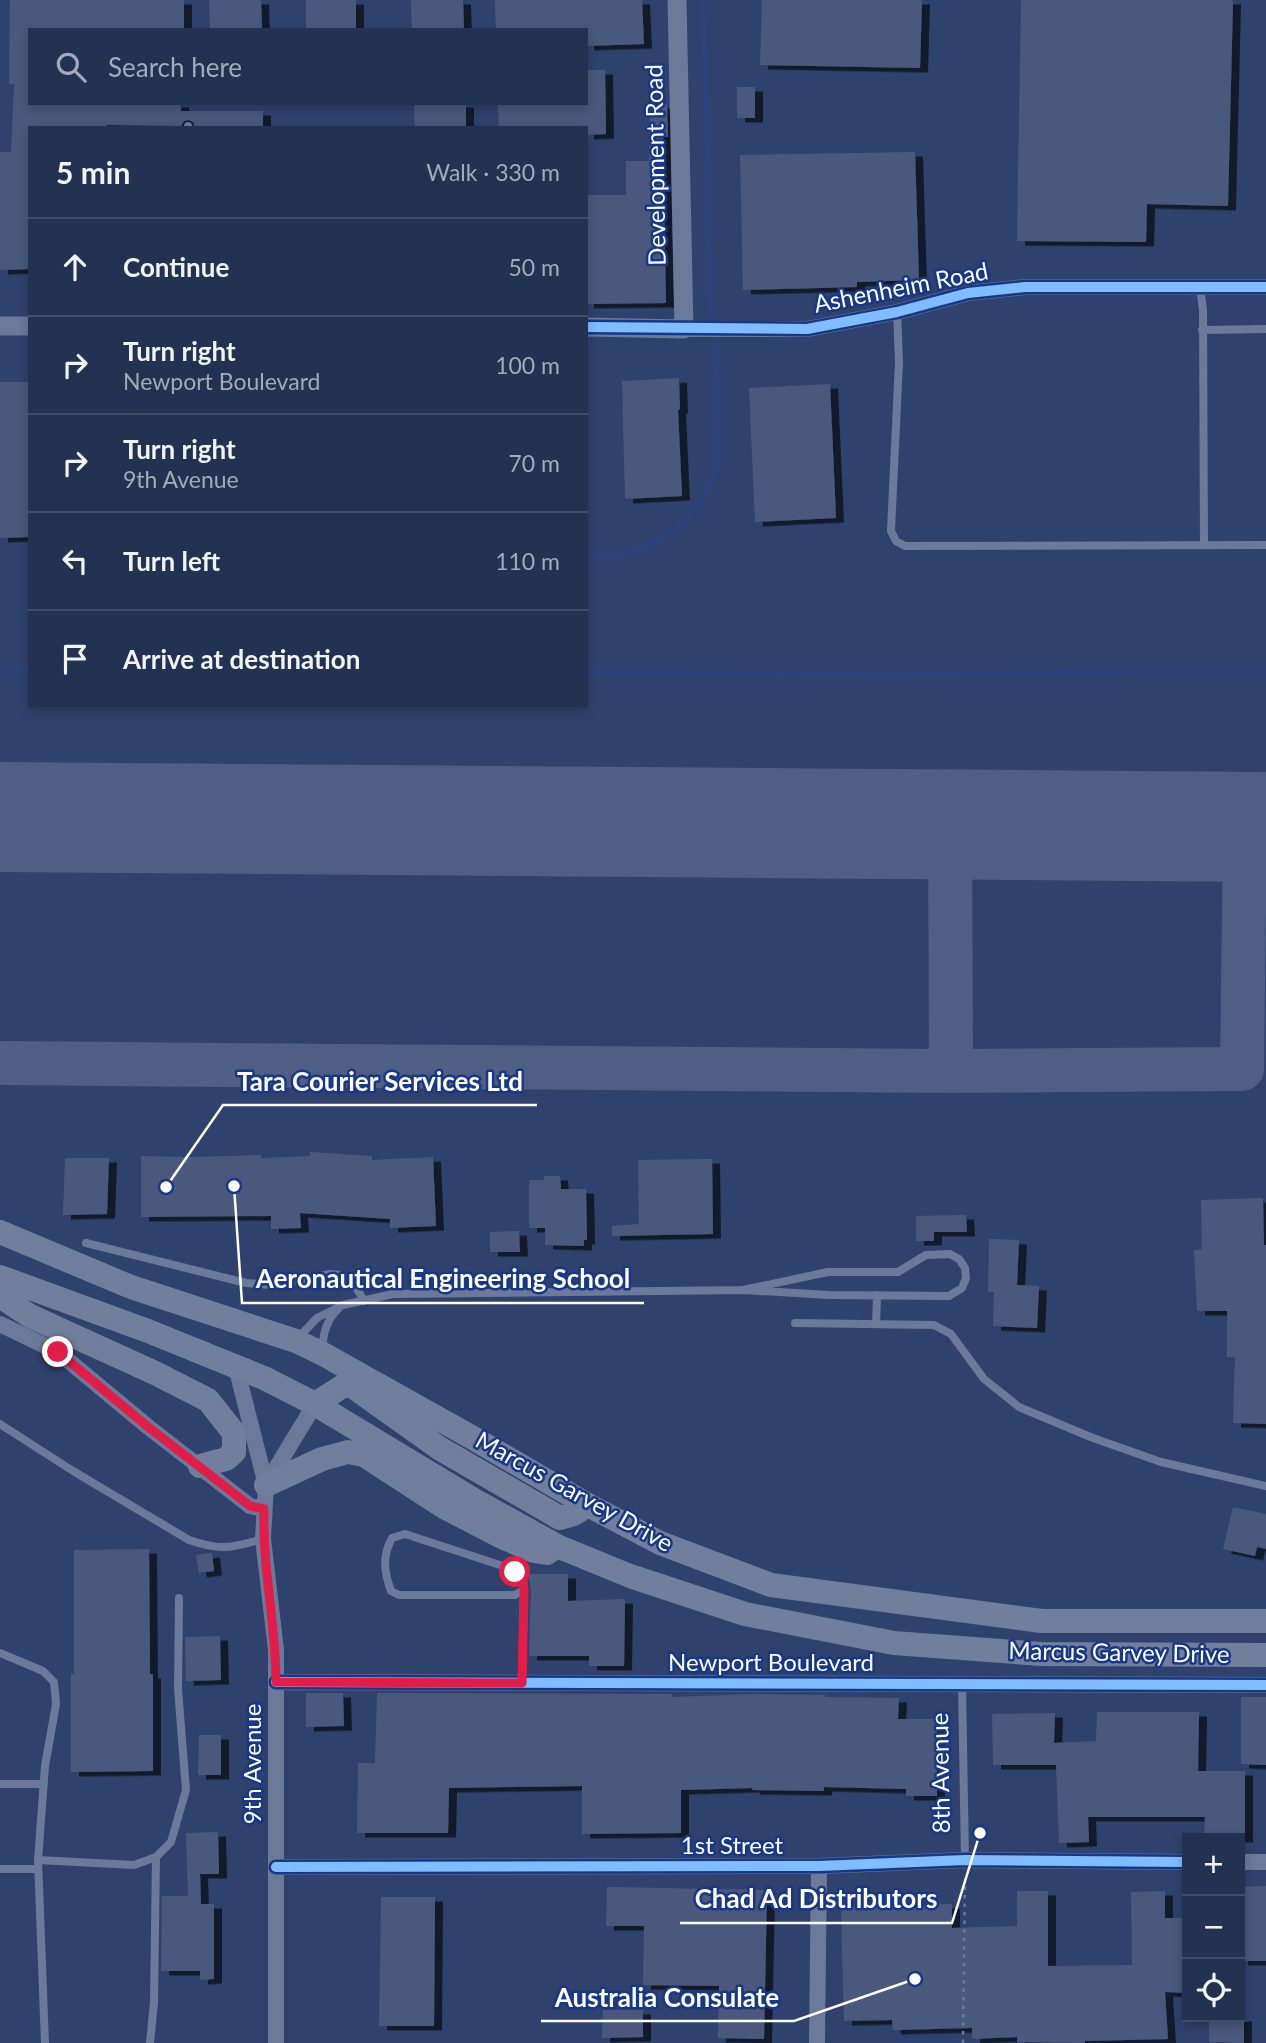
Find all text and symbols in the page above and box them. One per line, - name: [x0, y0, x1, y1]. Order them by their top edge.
- search box: [28, 28, 588, 105]
- icon: search: [52, 48, 90, 86]
- text: Search here: [108, 51, 242, 83]
- street label: Development Road: [638, 64, 671, 266]
- text: 5 min: [56, 154, 130, 190]
- text: Walk · 330 m: [426, 158, 560, 186]
- icon: ahead: [56, 248, 94, 286]
- text: Continue: [123, 251, 229, 283]
- text: 50 m: [509, 253, 560, 281]
- street label: Ashenheim Road: [811, 255, 990, 318]
- text: Turn right: [123, 335, 236, 367]
- icon: right: [56, 346, 94, 384]
- text: 100 m: [495, 351, 560, 379]
- text: Newport Boulevard: [123, 367, 320, 395]
- text: Turn right: [123, 433, 236, 465]
- icon: right: [56, 444, 94, 482]
- text: 70 m: [509, 449, 560, 477]
- text: 9th Avenue: [123, 465, 239, 493]
- icon: left: [56, 542, 94, 580]
- text: Turn left: [123, 545, 220, 577]
- text: 110 m: [495, 547, 560, 575]
- icon: arrive: [56, 640, 94, 678]
- text: Arrive at destination: [123, 643, 360, 675]
- callout: Tara Courier Services Ltd: [223, 1058, 537, 1105]
- text: Tara Courier Services Ltd: [237, 1065, 523, 1097]
- callout: Aeronautical Engineering School: [242, 1256, 644, 1303]
- text: Aeronautical Engineering School: [255, 1262, 630, 1294]
- route end: [42, 1336, 73, 1367]
- street label: Marcus Garvey Drive: [471, 1424, 678, 1557]
- route start: [499, 1556, 530, 1587]
- street label: Marcus Garvey Drive: [1008, 1635, 1230, 1668]
- street label: Newport Boulevard: [668, 1647, 874, 1676]
- street label: 9th Avenue: [237, 1704, 266, 1824]
- street label: 8th Avenue: [924, 1712, 955, 1834]
- street label: 1st Street: [681, 1830, 784, 1859]
- map controls: [1182, 1833, 1245, 2022]
- button: +: [1182, 1833, 1245, 1896]
- callout: Chad Ad Distributors: [680, 1876, 952, 1923]
- text: Chad Ad Distributors: [695, 1882, 937, 1914]
- button: −: [1182, 1896, 1245, 1959]
- button: locate: [1182, 1959, 1245, 2022]
- callout: Australia Consulate: [541, 1974, 794, 2021]
- text: Australia Consulate: [554, 1981, 779, 2013]

